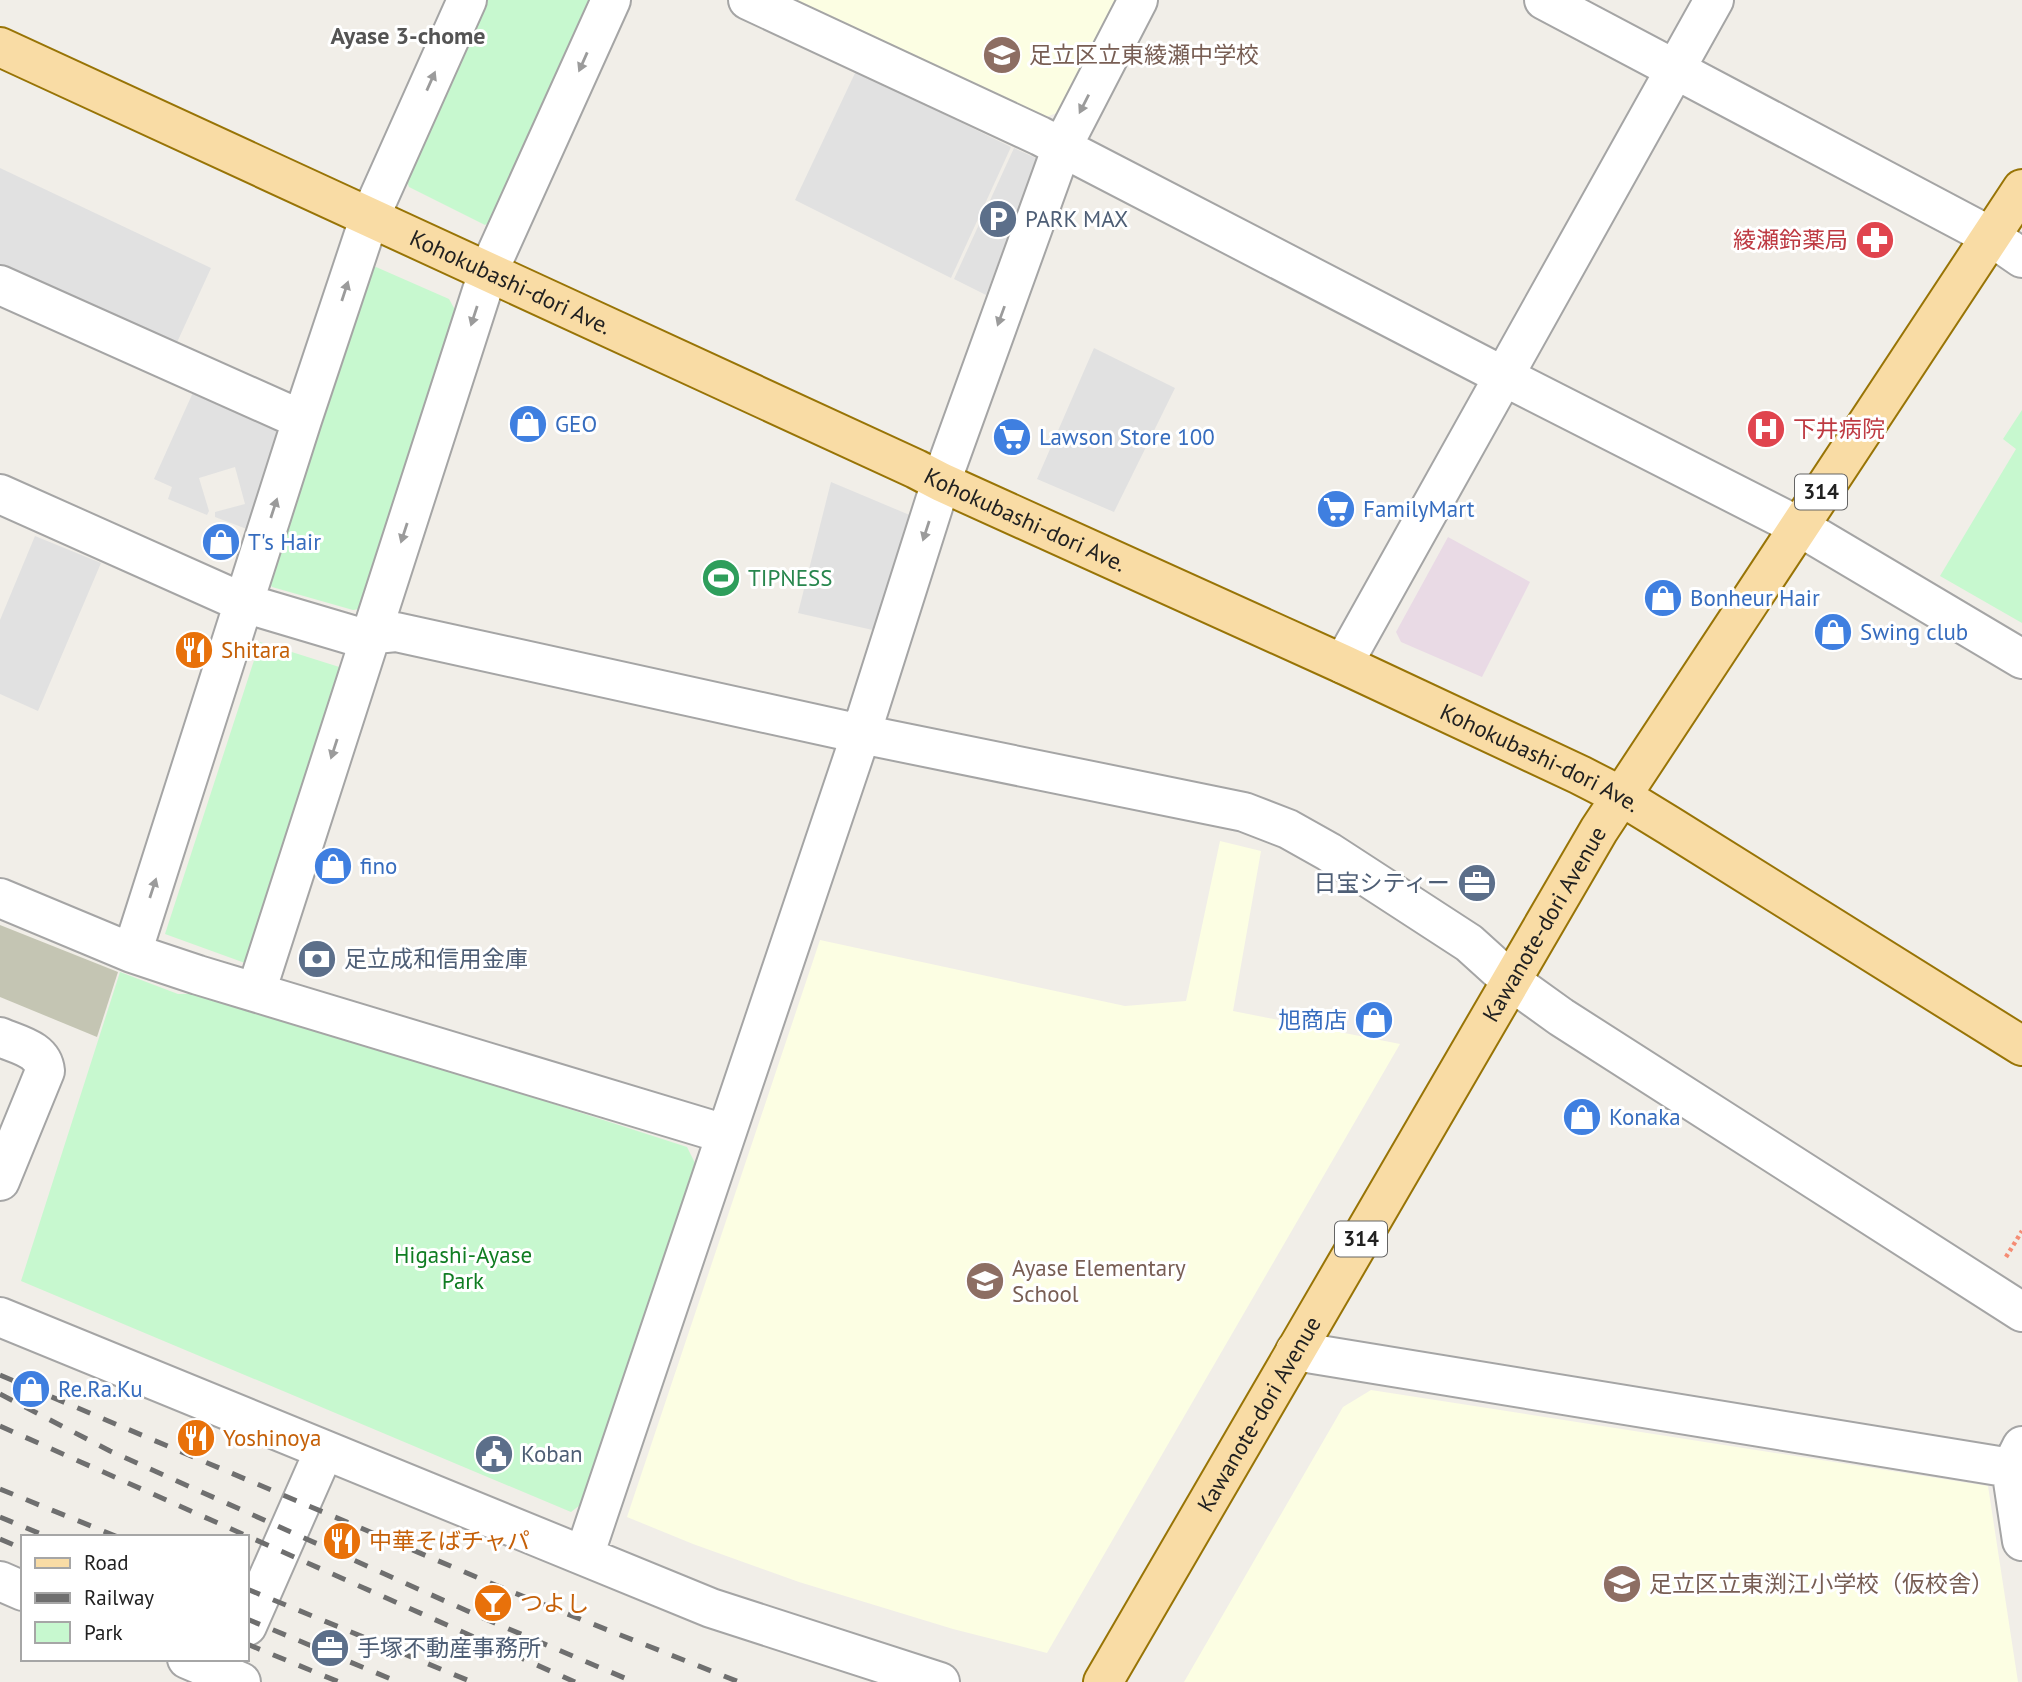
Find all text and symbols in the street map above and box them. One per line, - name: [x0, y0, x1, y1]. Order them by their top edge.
- district label: Ayase 3-chome: [330, 20, 486, 51]
- school or university icon: 足立区立東綾瀬中学校: [981, 34, 1023, 76]
- place label: 足立区立東綾瀬中学校: [1029, 40, 1259, 69]
- one-way arrow: [577, 52, 589, 72]
- one-way arrow: [425, 71, 437, 91]
- one-way arrow: [1078, 94, 1089, 114]
- parking icon: PARK MAX: [977, 198, 1019, 240]
- place label: PARK MAX: [1025, 204, 1128, 233]
- pharmacy icon: 綾瀬鈴薬局: [1854, 219, 1896, 261]
- street label: Kohokubashi-dori Ave.: [405, 223, 616, 341]
- place label: 綾瀬鈴薬局: [1733, 225, 1848, 254]
- one-way arrow: [340, 281, 351, 302]
- one-way arrow: [995, 305, 1006, 326]
- one-way arrow: [468, 306, 479, 327]
- shop icon: GEO: [507, 403, 549, 445]
- hospital icon: 下井病院: [1745, 408, 1787, 450]
- place label: GEO: [555, 409, 597, 438]
- place label: 下井病院: [1793, 414, 1885, 443]
- supermarket icon: Lawson Store 100: [991, 416, 1033, 458]
- place label: Lawson Store 100: [1039, 422, 1215, 451]
- street label: Kohokubashi-dori Ave.: [920, 461, 1131, 578]
- road number: 314: [1795, 475, 1847, 510]
- supermarket icon: FamilyMart: [1315, 488, 1357, 530]
- place label: FamilyMart: [1363, 494, 1475, 523]
- one-way arrow: [269, 497, 280, 518]
- one-way arrow: [921, 520, 931, 541]
- shop icon: T's Hair: [200, 521, 242, 563]
- one-way arrow: [398, 522, 409, 543]
- place label: T's Hair: [248, 527, 321, 556]
- sports icon: TIPNESS: [700, 557, 742, 599]
- place label: TIPNESS: [748, 563, 833, 592]
- shop icon: Bonheur Hair: [1642, 577, 1684, 619]
- place label: Bonheur Hair: [1690, 583, 1820, 612]
- shop icon: Swing club: [1812, 611, 1854, 653]
- place label: Swing club: [1860, 617, 1968, 646]
- restaurant icon: Shitara: [173, 629, 215, 671]
- place label: Shitara: [221, 635, 290, 664]
- street label: Kohokubashi-dori Ave.: [1436, 697, 1645, 818]
- one-way arrow: [328, 739, 339, 760]
- street label: Kawanote-dori Avenue: [1476, 821, 1612, 1027]
- shop icon: fino: [312, 845, 354, 887]
- place label: fino: [360, 851, 397, 880]
- office icon: 日宝シティー: [1456, 862, 1498, 904]
- place label: 日宝シティー: [1313, 868, 1450, 897]
- one-way arrow: [148, 877, 158, 898]
- bank icon: 足立成和信用金庫: [296, 938, 338, 980]
- place label: 足立成和信用金庫: [344, 944, 528, 973]
- shop icon: 旭商店: [1353, 999, 1395, 1041]
- place label: 旭商店: [1278, 1005, 1347, 1034]
- shop icon: Konaka: [1561, 1096, 1603, 1138]
- place label: Konaka: [1609, 1102, 1681, 1131]
- road number: 314: [1335, 1222, 1387, 1256]
- park label: Higashi-Ayase Park: [394, 1240, 532, 1295]
- place label: Ayase Elementary School: [1012, 1253, 1186, 1308]
- school or university icon: Ayase Elementary School: [964, 1260, 1006, 1302]
- street label: Kawanote-dori Avenue: [1190, 1311, 1327, 1517]
- shop icon: Re.Ra.Ku: [10, 1368, 52, 1410]
- place label: Re.Ra.Ku: [58, 1374, 143, 1403]
- restaurant icon: Yoshinoya: [175, 1417, 217, 1459]
- place label: Yoshinoya: [223, 1423, 321, 1452]
- public building icon: Koban: [473, 1433, 515, 1475]
- place label: Koban: [521, 1439, 583, 1468]
- restaurant icon: 中華そばチャパ: [321, 1520, 363, 1562]
- place label: 中華そばチャパ: [369, 1526, 530, 1555]
- legend: [21, 1535, 248, 1661]
- text: Road: [84, 1549, 128, 1576]
- school or university icon: 足立区立東渕江小学校（仮校舎）: [1601, 1563, 1643, 1605]
- place label: 足立区立東渕江小学校（仮校舎）: [1649, 1569, 1994, 1598]
- bar icon: つよし: [472, 1582, 514, 1624]
- text: Railway: [84, 1584, 154, 1611]
- place label: つよし: [520, 1588, 589, 1617]
- text: Park: [84, 1619, 123, 1646]
- office icon: 手塚不動産事務所: [309, 1627, 351, 1669]
- place label: 手塚不動産事務所: [357, 1633, 541, 1662]

